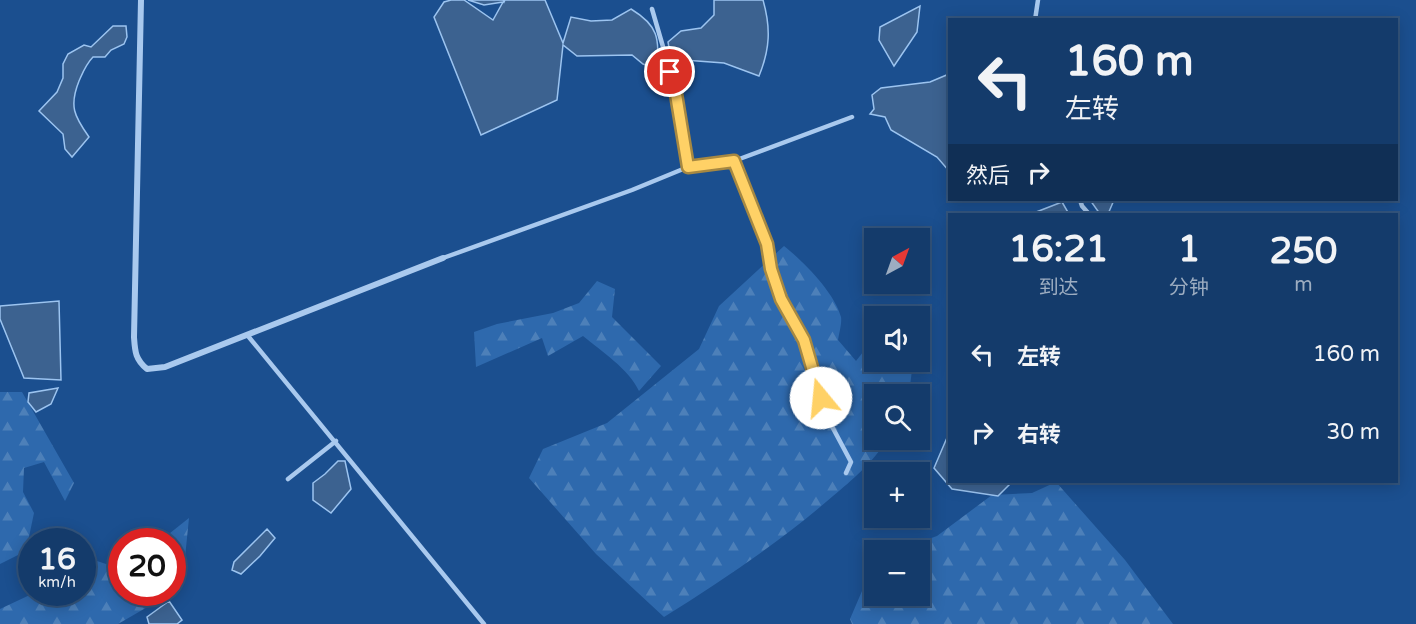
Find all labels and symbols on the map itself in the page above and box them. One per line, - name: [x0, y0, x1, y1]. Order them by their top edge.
- pin: [644, 46, 695, 97]
- north arrow: [864, 228, 930, 294]
- position arrow: [789, 366, 853, 430]
- speed limit sign: 20: [108, 528, 186, 606]

